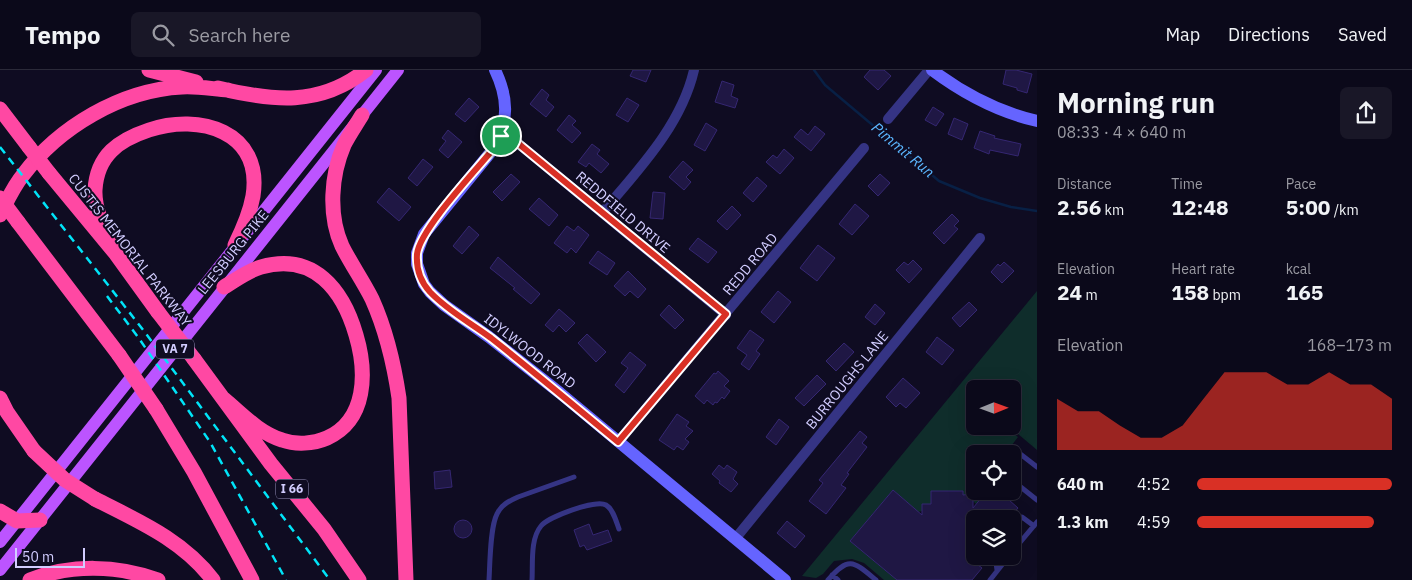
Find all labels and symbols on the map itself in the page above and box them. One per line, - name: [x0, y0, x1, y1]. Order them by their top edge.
- pin: [480, 115, 522, 157]
- water label: Pimmit Run: [868, 118, 939, 181]
- street label: REDDFIELD DRIVE: [572, 167, 674, 257]
- street label: CUSTIS MEMORIAL PARKWAY: [65, 170, 196, 331]
- street label: LEESBURG PIKE: [194, 206, 272, 298]
- street label: REDD ROAD: [719, 229, 781, 299]
- street label: IDYLWOOD ROAD: [481, 310, 579, 392]
- street label: BURROUGHS LANE: [802, 327, 892, 433]
- road number: VA 7: [156, 340, 194, 358]
- north arrow: [966, 380, 1021, 435]
- road number: I 66: [276, 479, 308, 498]
- scale bar: [15, 545, 85, 568]

